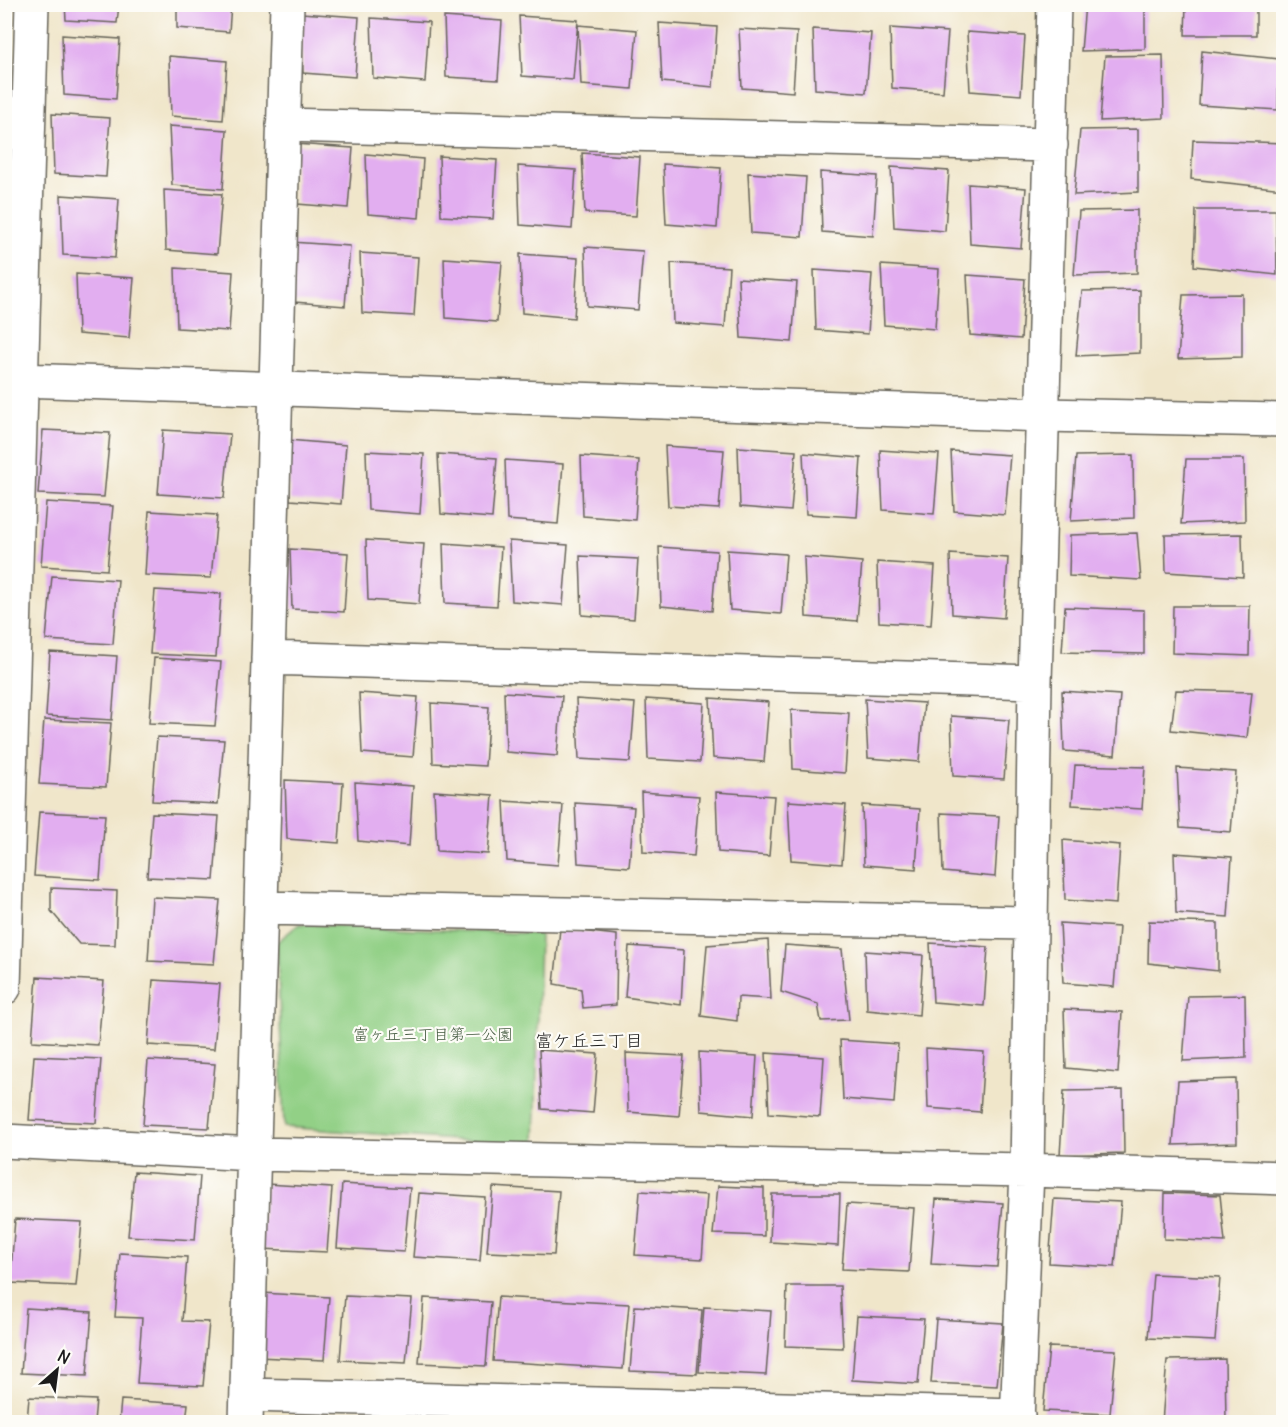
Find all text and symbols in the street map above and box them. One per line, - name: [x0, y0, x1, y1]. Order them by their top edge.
- park label: 富ヶ丘三丁目第一公園: [353, 1024, 513, 1044]
- district label: 富ケ丘三丁目: [535, 1029, 643, 1052]
- north arrow: [27, 1340, 87, 1400]
- text: N: [54, 1345, 74, 1368]

